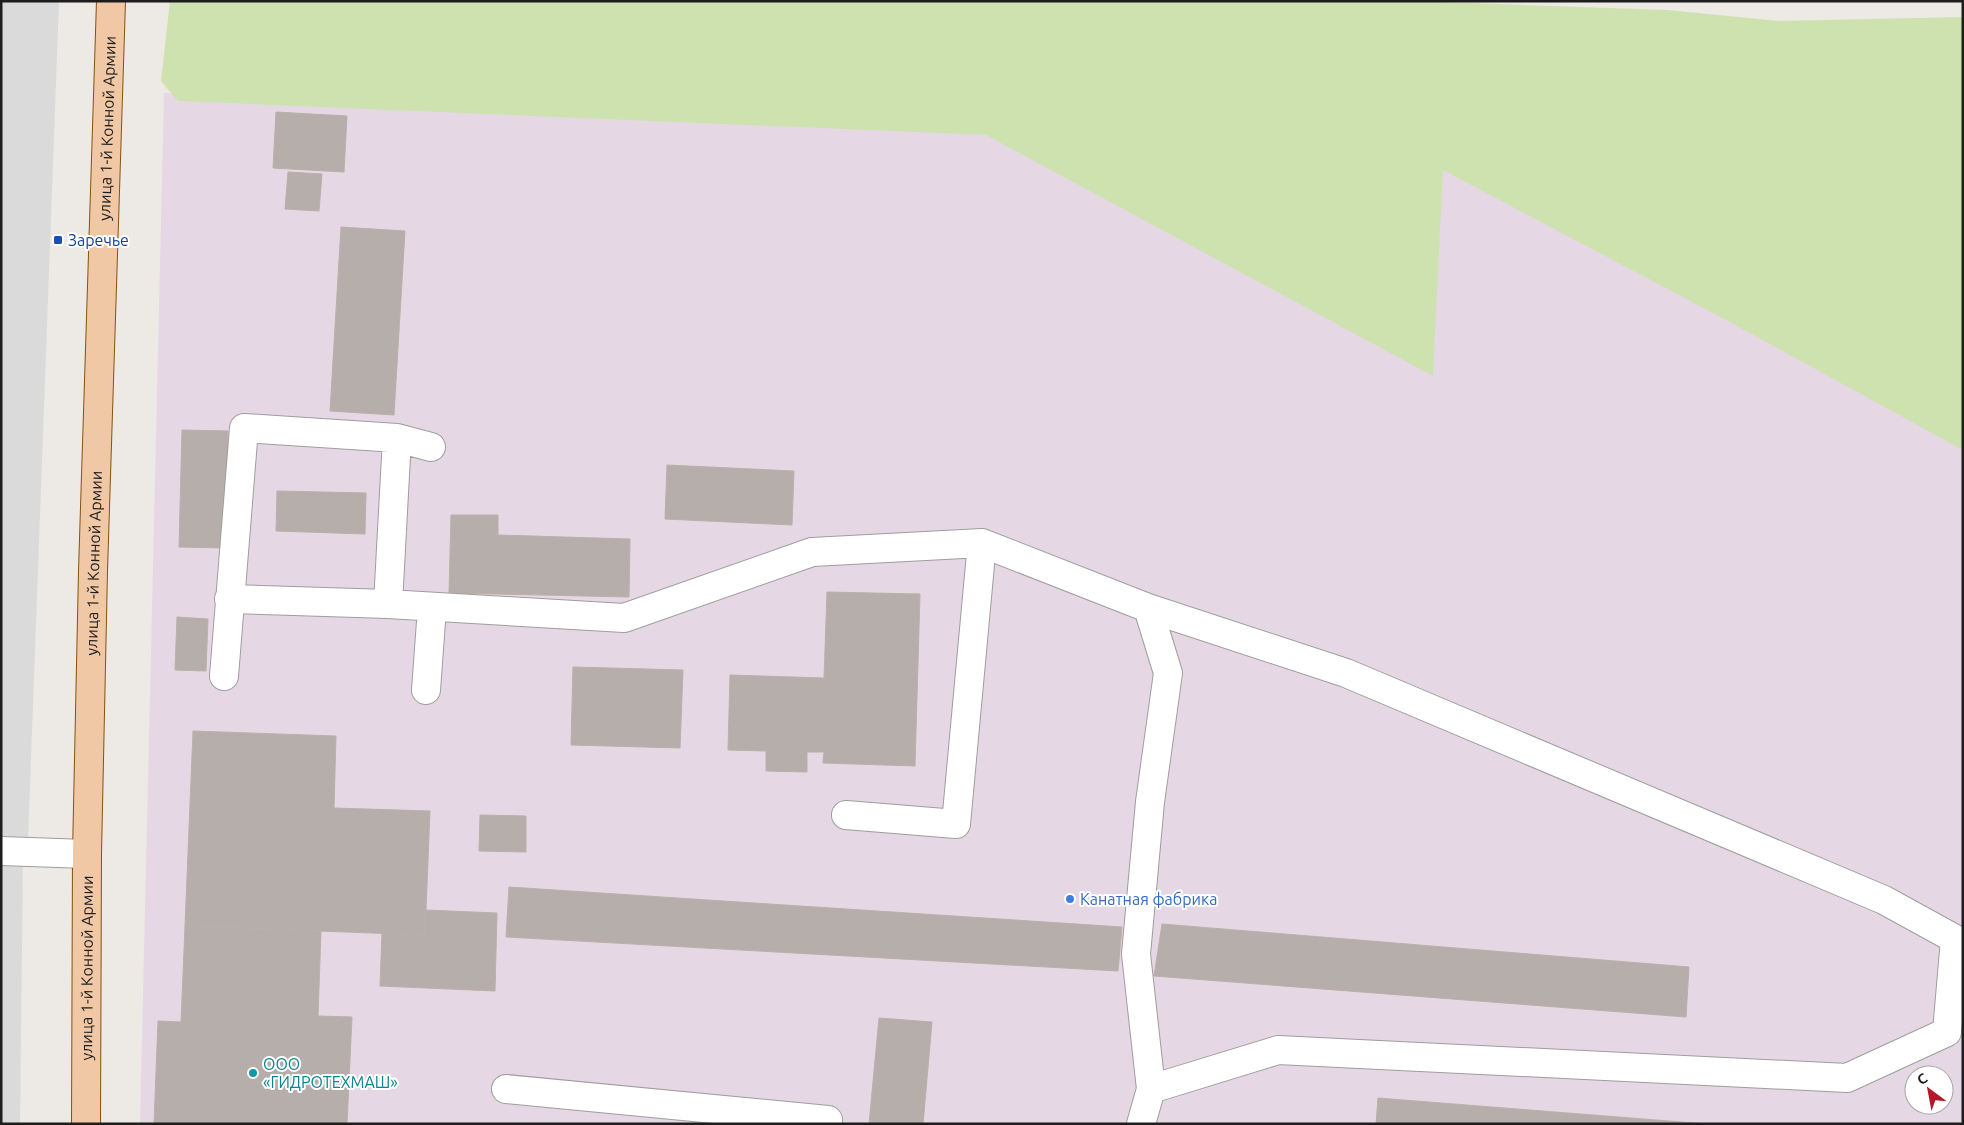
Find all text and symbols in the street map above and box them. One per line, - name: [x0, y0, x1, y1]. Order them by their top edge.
- street label: улица 1-й Конной Армии: [95, 36, 119, 221]
- place label: Заречье: [68, 231, 129, 249]
- marker: Заречье: [52, 234, 64, 246]
- street label: улица 1-й Конной Армии: [82, 470, 105, 656]
- street label: улица 1-й Конной Армии: [77, 876, 96, 1060]
- place label: Канатная фабрика: [1080, 890, 1217, 908]
- marker: Канатная фабрика: [1064, 893, 1076, 905]
- place label: ООО «ГИДРОТЕХМАШ»: [263, 1055, 398, 1091]
- north arrow: [1904, 1065, 1954, 1115]
- marker: ООО «ГИДРОТЕХМАШ»: [247, 1067, 259, 1079]
- text: С: [1914, 1070, 1930, 1088]

